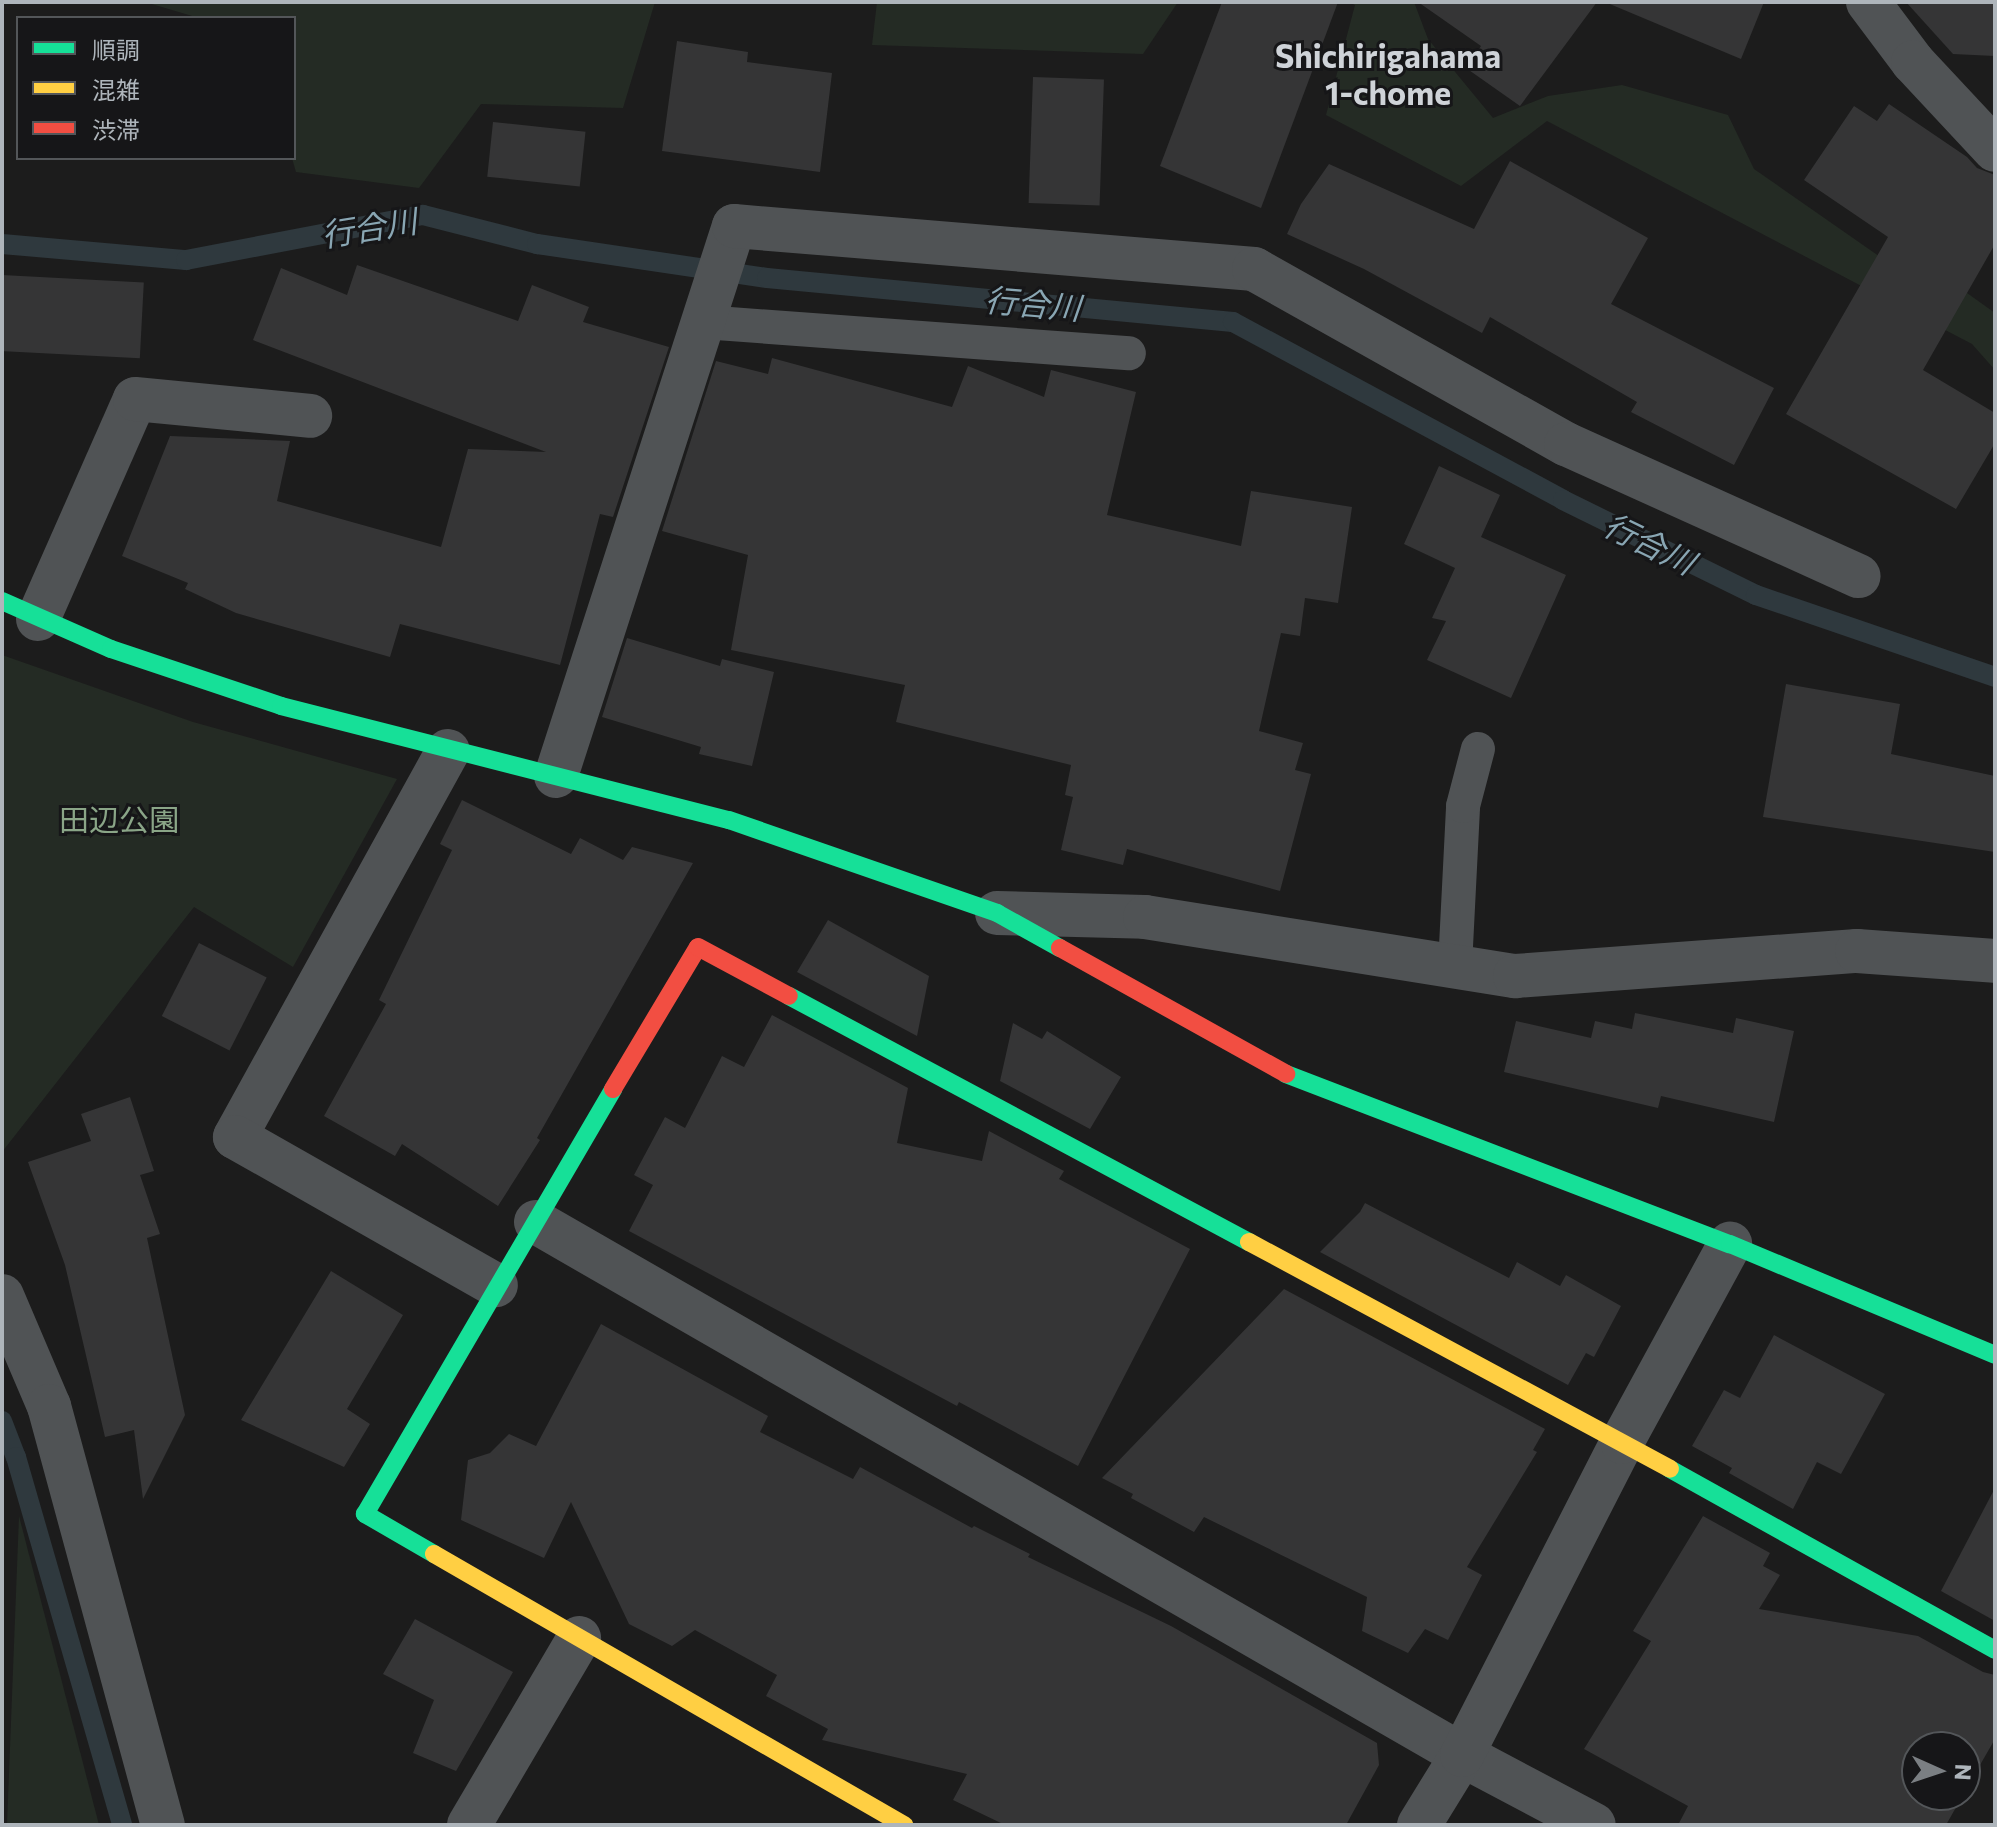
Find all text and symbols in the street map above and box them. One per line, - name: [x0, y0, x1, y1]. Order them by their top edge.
- legend: [16, 16, 296, 160]
- text: 順調: [92, 35, 140, 64]
- district label: Shichirigahama 1-chome: [1275, 37, 1501, 112]
- text: 混雑: [92, 75, 140, 104]
- text: 渋滞: [92, 115, 140, 144]
- water label: 行合川: [319, 201, 419, 253]
- water label: 行合川: [984, 280, 1082, 326]
- water label: 行合川: [1598, 505, 1702, 581]
- park label: 田辺公園: [59, 801, 179, 837]
- north arrow: [1901, 1731, 1981, 1811]
- text: N: [1950, 1763, 1977, 1781]

